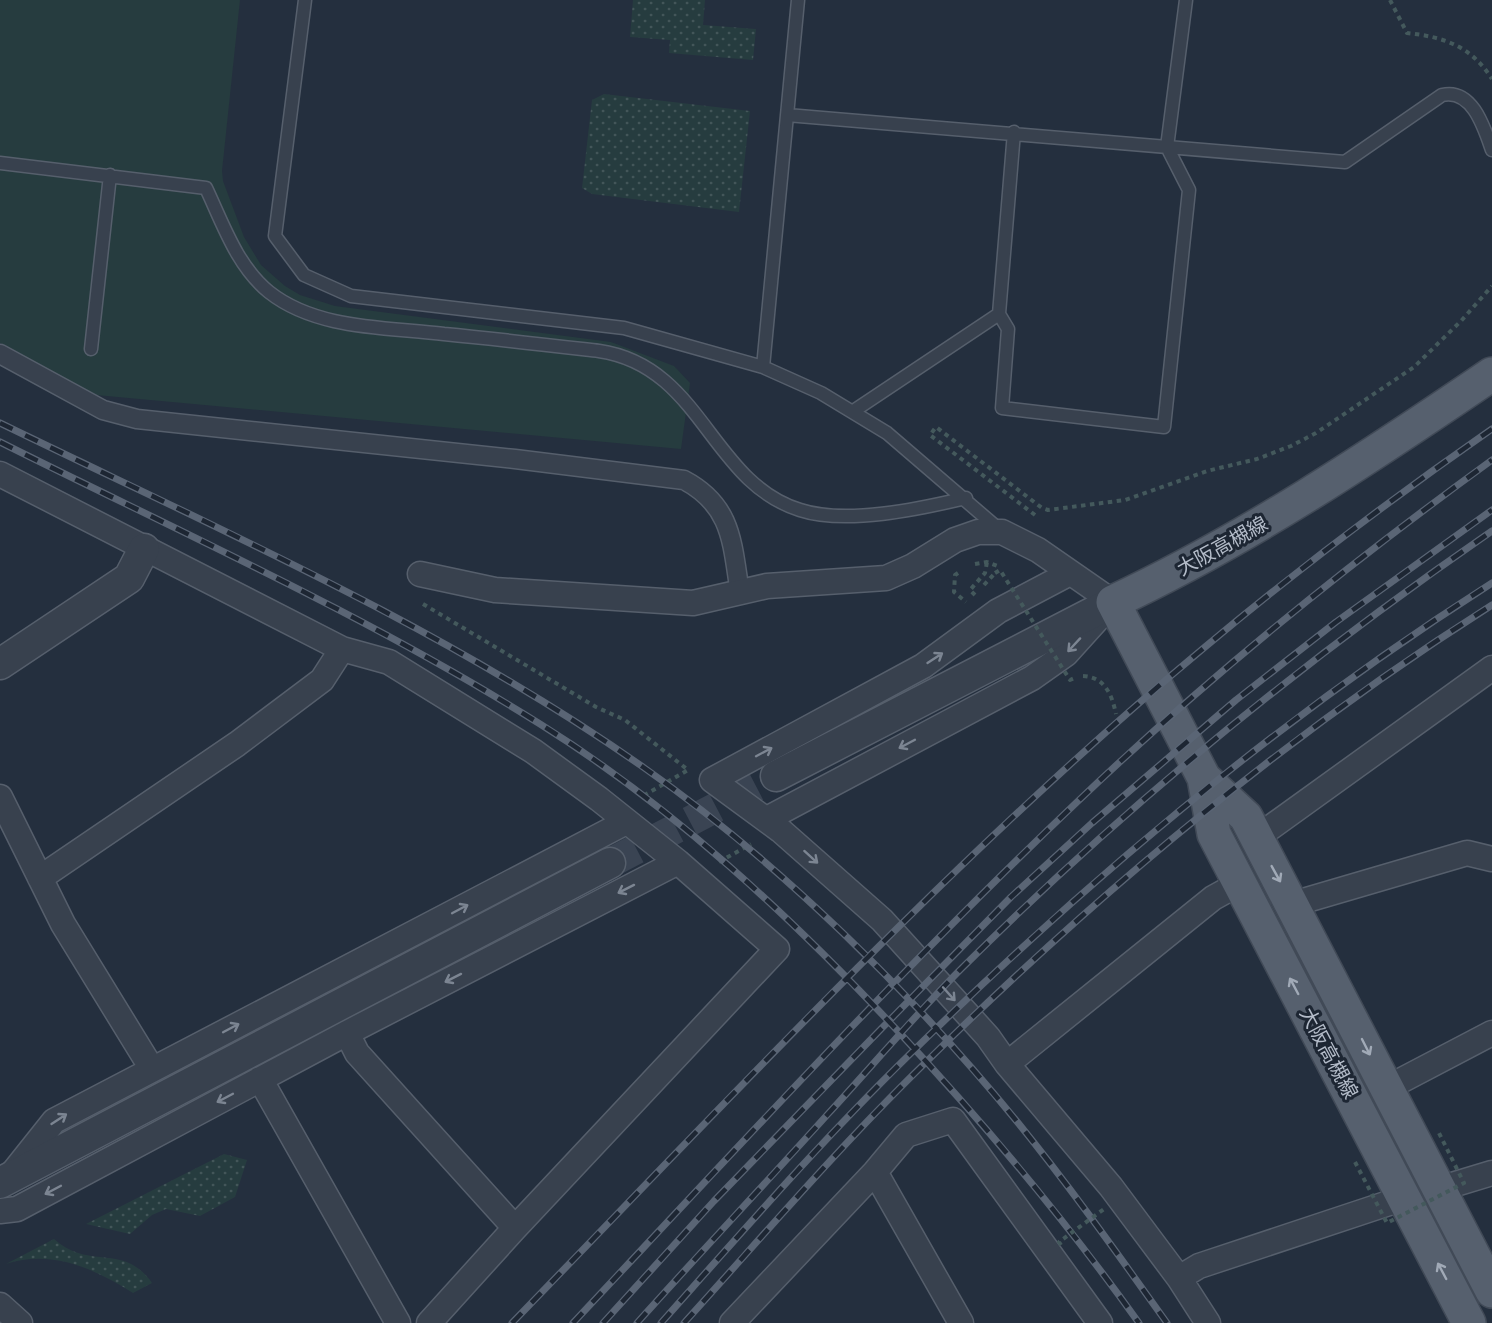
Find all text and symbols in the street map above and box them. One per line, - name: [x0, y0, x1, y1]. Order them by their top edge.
- street label: 大阪高槻線: [1171, 510, 1273, 582]
- one-way arrow: [1067, 638, 1081, 653]
- one-way arrow: [926, 652, 943, 664]
- one-way arrow: [899, 738, 916, 750]
- one-way arrow: [755, 746, 772, 758]
- one-way arrow: [803, 850, 818, 864]
- one-way arrow: [1270, 865, 1282, 882]
- one-way arrow: [618, 884, 636, 895]
- one-way arrow: [451, 902, 469, 914]
- one-way arrow: [445, 972, 462, 984]
- one-way arrow: [1288, 978, 1299, 996]
- one-way arrow: [942, 986, 956, 1001]
- street label: 大阪高槻線: [1293, 1002, 1365, 1104]
- one-way arrow: [222, 1022, 240, 1033]
- one-way arrow: [1361, 1038, 1372, 1056]
- one-way arrow: [216, 1093, 234, 1104]
- one-way arrow: [51, 1113, 68, 1126]
- one-way arrow: [44, 1185, 62, 1196]
- one-way arrow: [1436, 1263, 1448, 1280]

